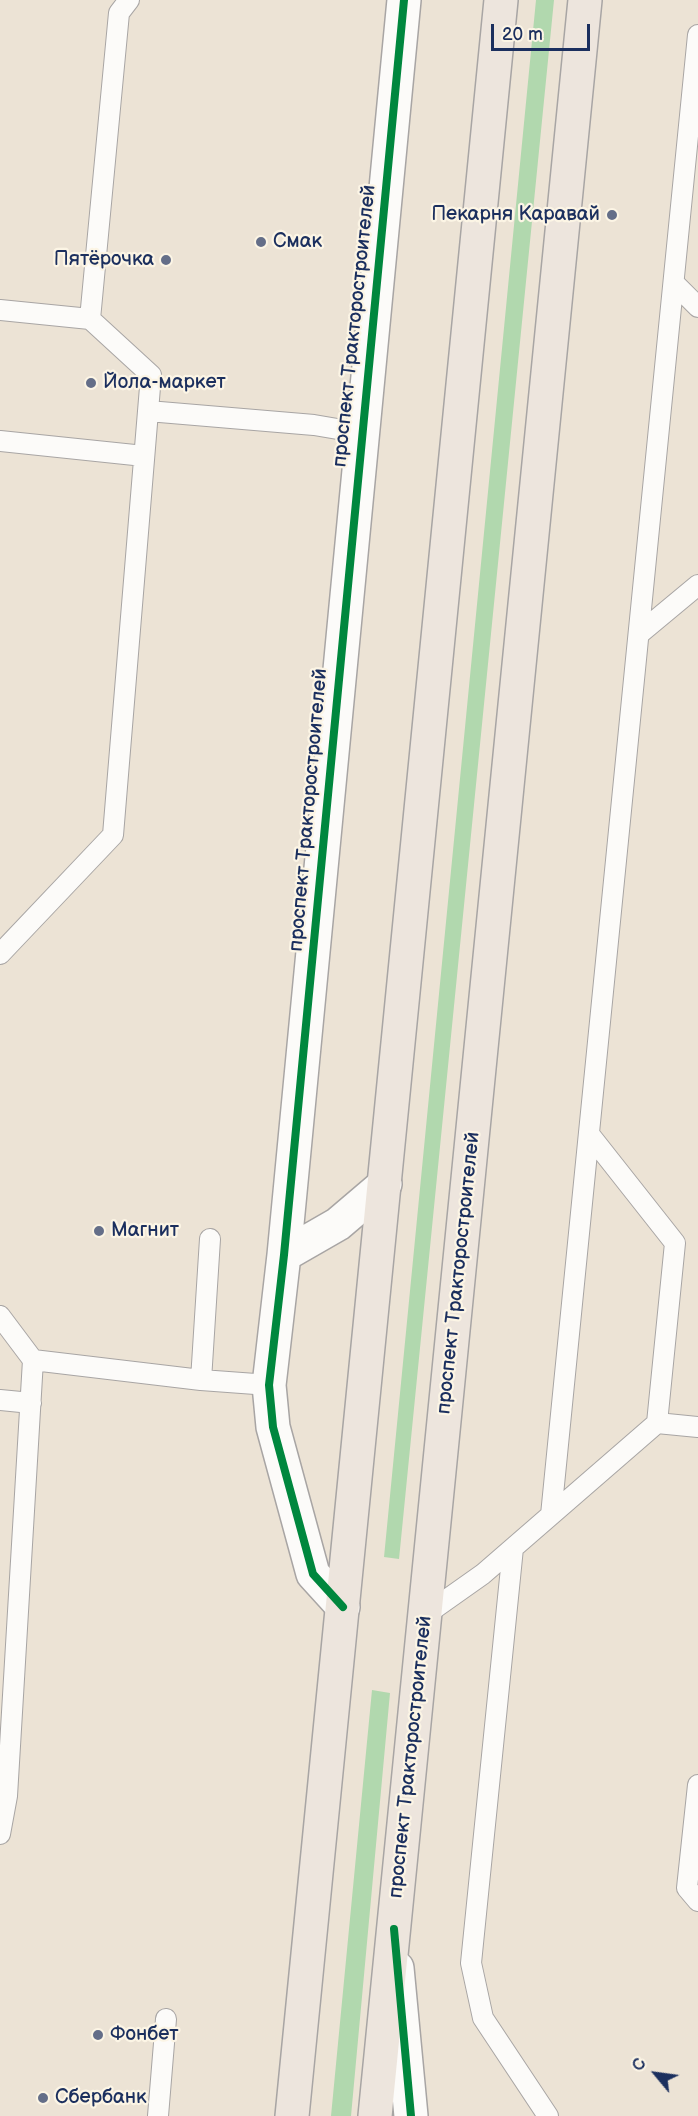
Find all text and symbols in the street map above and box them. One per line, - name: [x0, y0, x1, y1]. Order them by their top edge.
- scale bar: [494, 12, 593, 50]
- text: 20 m: [502, 24, 543, 45]
- street label: проспект Тракторостроителей: [328, 184, 382, 468]
- place label: Пекарня Каравай: [431, 203, 600, 227]
- marker: Пекарня Каравай: [605, 208, 619, 222]
- place label: Смак: [273, 230, 322, 254]
- marker: Смак: [254, 235, 268, 249]
- place label: Пятёрочка: [54, 248, 154, 272]
- marker: Пятёрочка: [159, 253, 173, 267]
- place label: Йола-маркет: [103, 371, 226, 395]
- marker: Йола-маркет: [84, 376, 98, 390]
- street label: проспект Тракторостроителей: [285, 668, 333, 952]
- street label: проспект Тракторостроителей: [432, 1131, 486, 1415]
- place label: Магнит: [111, 1219, 179, 1243]
- marker: Магнит: [92, 1224, 106, 1238]
- street label: проспект Тракторостроителей: [384, 1615, 438, 1899]
- place label: Фонбет: [110, 2023, 179, 2047]
- marker: Фонбет: [91, 2028, 105, 2042]
- north arrow: [626, 2044, 686, 2104]
- text: С: [629, 2056, 651, 2075]
- place label: Сбербанк: [55, 2086, 147, 2110]
- marker: Сбербанк: [36, 2091, 50, 2105]

